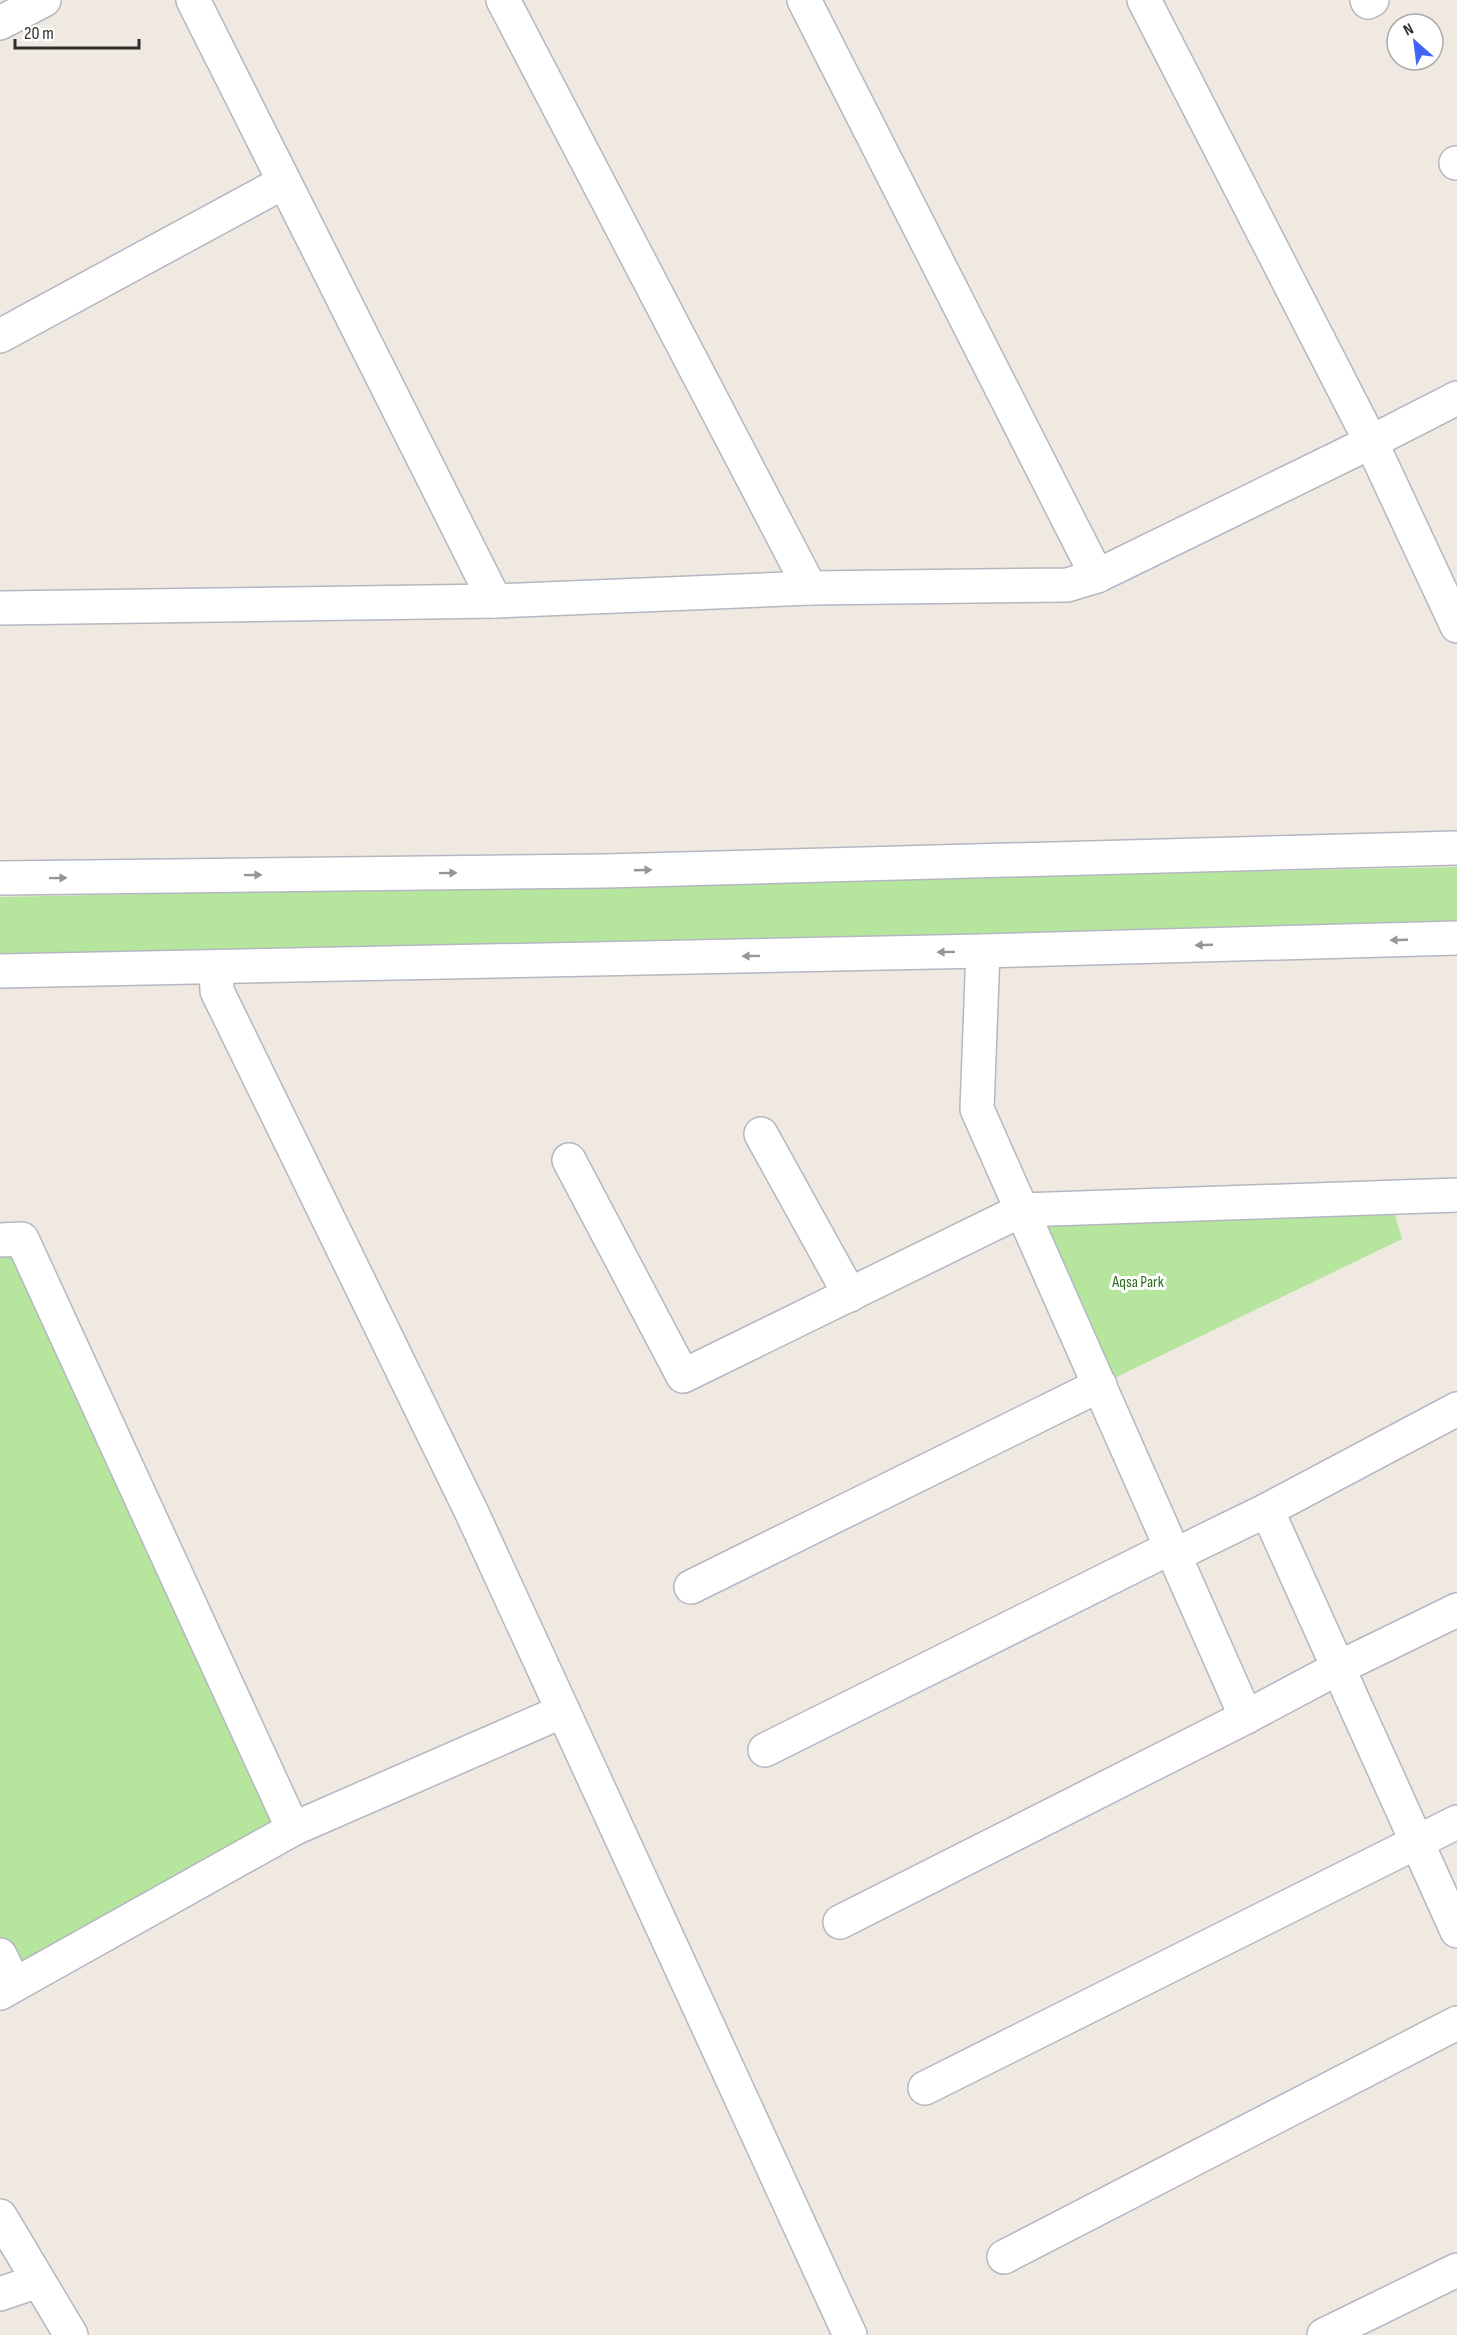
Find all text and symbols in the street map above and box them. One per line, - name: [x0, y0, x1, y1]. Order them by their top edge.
- scale bar: [15, 12, 140, 50]
- north arrow: [1385, 12, 1445, 72]
- text: N: [1400, 20, 1417, 40]
- text: 20 m: [24, 23, 54, 44]
- one-way arrow: [634, 866, 653, 875]
- one-way arrow: [439, 868, 458, 878]
- one-way arrow: [244, 871, 263, 880]
- one-way arrow: [49, 873, 68, 883]
- one-way arrow: [1389, 935, 1408, 945]
- one-way arrow: [1194, 941, 1213, 950]
- one-way arrow: [936, 947, 955, 957]
- one-way arrow: [741, 951, 760, 961]
- park label: Aqsa Park: [1111, 1273, 1164, 1292]

